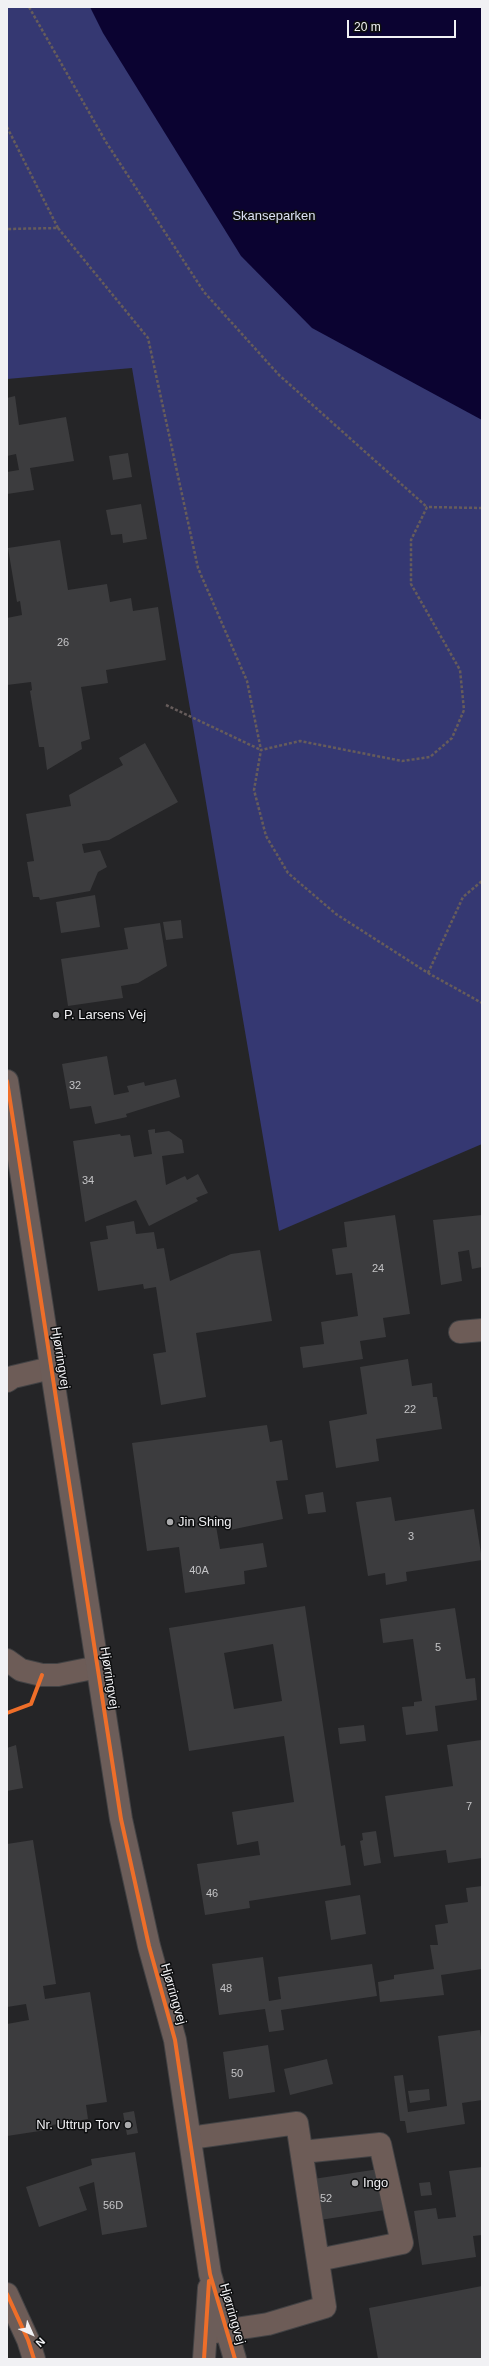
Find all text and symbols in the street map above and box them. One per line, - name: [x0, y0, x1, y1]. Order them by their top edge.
- scale bar: [349, 12, 458, 38]
- text: 20 m: [354, 20, 381, 34]
- park label: Skanseparken: [232, 208, 316, 224]
- house number: 26: [57, 636, 69, 650]
- place label: P. Larsens Vej: [64, 1007, 146, 1023]
- marker: P. Larsens Vej: [51, 1010, 61, 1020]
- house number: 32: [69, 1079, 81, 1093]
- house number: 34: [82, 1174, 94, 1188]
- house number: 24: [372, 1262, 384, 1276]
- street label: Hjørringvej: [47, 1326, 73, 1390]
- house number: 22: [404, 1403, 416, 1417]
- place label: Jin Shing: [178, 1514, 231, 1530]
- marker: Jin Shing: [165, 1517, 175, 1527]
- house number: 3: [408, 1530, 414, 1544]
- house number: 40A: [189, 1564, 209, 1578]
- house number: 5: [435, 1641, 441, 1655]
- street label: Hjørringvej: [96, 1646, 122, 1710]
- house number: 7: [466, 1800, 472, 1814]
- house number: 46: [206, 1887, 218, 1901]
- street label: Hjørringvej: [157, 1962, 189, 2026]
- house number: 48: [220, 1982, 232, 1996]
- house number: 50: [231, 2067, 243, 2081]
- place label: Nr. Uttrup Torv: [36, 2117, 120, 2133]
- marker: Nr. Uttrup Torv: [123, 2120, 133, 2130]
- place label: Ingo: [363, 2175, 388, 2191]
- marker: Ingo: [350, 2178, 360, 2188]
- house number: 52: [320, 2192, 332, 2206]
- house number: 56D: [103, 2199, 123, 2213]
- street label: Hjørringvej: [216, 2282, 248, 2346]
- north arrow: [12, 2314, 52, 2354]
- text: N: [33, 2335, 48, 2350]

